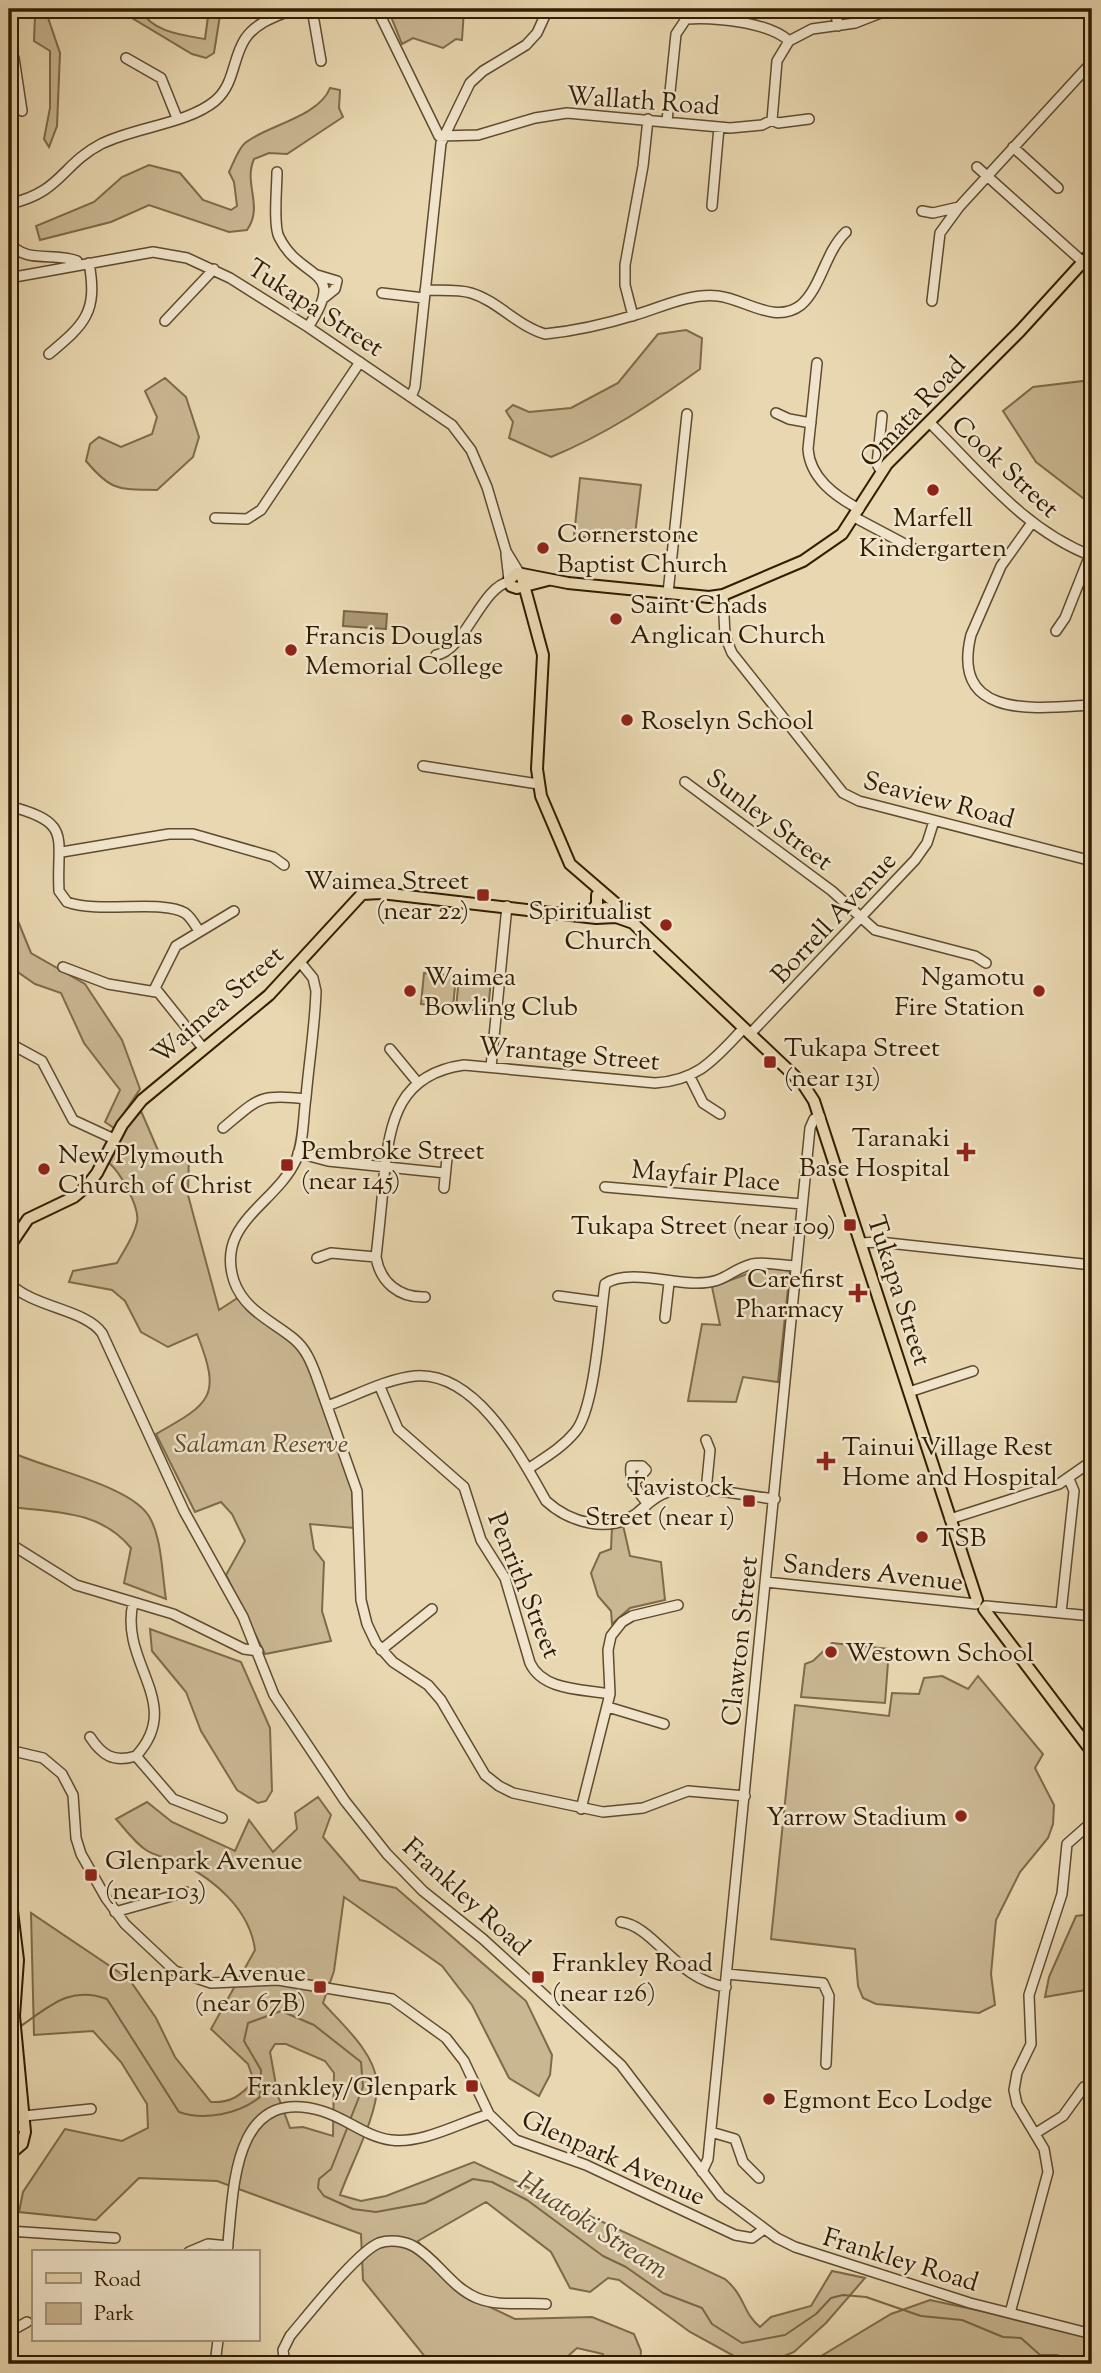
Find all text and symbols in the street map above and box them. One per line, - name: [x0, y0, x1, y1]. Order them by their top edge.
- street label: Wallath Road: [565, 79, 721, 126]
- street label: Tukapa Street: [239, 251, 390, 367]
- street label: Omata Road: [852, 349, 975, 477]
- street label: Cook Street: [942, 408, 1066, 528]
- marker: Marfell Kindergarten: [925, 482, 941, 498]
- place label: Marfell Kindergarten: [859, 501, 1007, 568]
- place label: Cornerstone Baptist Church: [557, 517, 728, 584]
- marker: Cornerstone Baptist Church: [535, 540, 551, 556]
- place label: Saint Chads Anglican Church: [630, 588, 826, 655]
- marker: Saint Chads Anglican Church: [608, 611, 624, 627]
- place label: Francis Douglas Memorial College: [305, 619, 503, 686]
- marker: Francis Douglas Memorial College: [283, 642, 299, 658]
- place label: Roselyn School: [641, 704, 814, 741]
- marker: Roselyn School: [619, 712, 635, 728]
- street label: Sunley Street: [697, 761, 840, 881]
- street label: Seaview Road: [859, 763, 1018, 839]
- street label: Borrell Avenue: [764, 844, 906, 993]
- place label: Waimea Street (near 22): [304, 864, 469, 931]
- marker: Waimea Street (near 22): [475, 887, 491, 903]
- place label: Spiritualist Church: [528, 894, 652, 961]
- marker: Spiritualist Church: [658, 917, 674, 933]
- street label: Waimea Street: [144, 938, 293, 1074]
- place label: Waimea Bowling Club: [424, 960, 578, 1027]
- place label: Ngamotu Fire Station: [894, 960, 1025, 1027]
- marker: Waimea Bowling Club: [402, 983, 418, 999]
- marker: Ngamotu Fire Station: [1031, 983, 1047, 999]
- street label: Wrantage Street: [476, 1029, 661, 1082]
- place label: Tukapa Street (near 131): [784, 1031, 940, 1098]
- marker: Tukapa Street (near 131): [762, 1054, 778, 1070]
- place label: Taranaki Base Hospital: [799, 1121, 950, 1188]
- place label: Pembroke Street (near 145): [301, 1134, 485, 1201]
- place label: New Plymouth Church of Christ: [58, 1138, 252, 1205]
- marker: Taranaki Base Hospital: [956, 1142, 976, 1162]
- street label: Mayfair Place: [630, 1153, 782, 1202]
- marker: Pembroke Street (near 145): [279, 1157, 295, 1173]
- marker: New Plymouth Church of Christ: [36, 1161, 52, 1177]
- place label: Tukapa Street (near 109): [571, 1209, 836, 1246]
- street label: Tukapa Street: [856, 1211, 939, 1371]
- marker: Tukapa Street (near 109): [842, 1217, 858, 1233]
- place label: Carefirst Pharmacy: [736, 1262, 844, 1329]
- marker: Carefirst Pharmacy: [850, 1285, 866, 1301]
- park label: Salaman Reserve: [174, 1427, 348, 1464]
- place label: Tainui Village Rest Home and Hospital: [842, 1430, 1058, 1497]
- marker: Tainui Village Rest Home and Hospital: [816, 1451, 836, 1471]
- place label: Tavistock Street (near 1): [585, 1470, 735, 1537]
- marker: Tavistock Street (near 1): [741, 1493, 757, 1509]
- street label: Penrith Street: [477, 1507, 569, 1665]
- place label: TSB: [936, 1521, 986, 1558]
- marker: TSB: [914, 1529, 930, 1545]
- street label: Sanders Avenue: [781, 1547, 965, 1602]
- street label: Clawton Street: [714, 1554, 769, 1728]
- place label: Westown School: [845, 1636, 1034, 1673]
- marker: Westown School: [823, 1644, 839, 1660]
- place label: Yarrow Stadium: [766, 1800, 947, 1837]
- marker: Yarrow Stadium: [953, 1808, 969, 1824]
- street label: Frankley Road: [393, 1830, 538, 1966]
- place label: Glenpark Avenue (near 103): [105, 1844, 303, 1911]
- marker: Glenpark Avenue (near 103): [83, 1867, 99, 1883]
- place label: Frankley Road (near 126): [552, 1946, 713, 2013]
- place label: Glenpark Avenue (near 67B): [108, 1956, 306, 2023]
- marker: Frankley Road (near 126): [530, 1969, 546, 1985]
- marker: Glenpark Avenue (near 67B): [312, 1979, 328, 1995]
- place label: Frankley/Glenpark: [247, 2070, 458, 2107]
- marker: Frankley/Glenpark: [464, 2078, 480, 2094]
- place label: Egmont Eco Lodge: [783, 2083, 993, 2120]
- marker: Egmont Eco Lodge: [761, 2091, 777, 2107]
- street label: Glenpark Avenue: [515, 2102, 711, 2216]
- water label: Huatoki Stream: [509, 2162, 676, 2291]
- street label: Frankley Road: [818, 2220, 983, 2303]
- legend: [32, 2250, 259, 2342]
- text: Road: [94, 2266, 141, 2296]
- text: Park: [94, 2300, 135, 2330]

